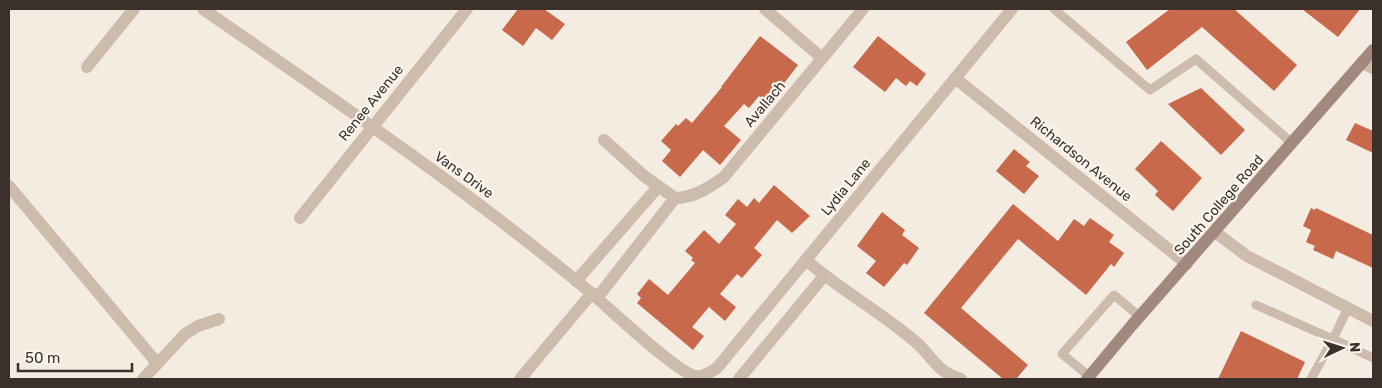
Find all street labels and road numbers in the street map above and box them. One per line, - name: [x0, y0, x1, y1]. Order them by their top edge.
- street label: Renee Avenue: [335, 61, 407, 145]
- street label: Avallach: [741, 77, 789, 131]
- street label: Richardson Avenue: [1027, 113, 1135, 205]
- street label: Vans Drive: [431, 148, 497, 202]
- street label: South College Road: [1171, 151, 1267, 259]
- street label: Lydia Lane: [818, 155, 874, 219]

